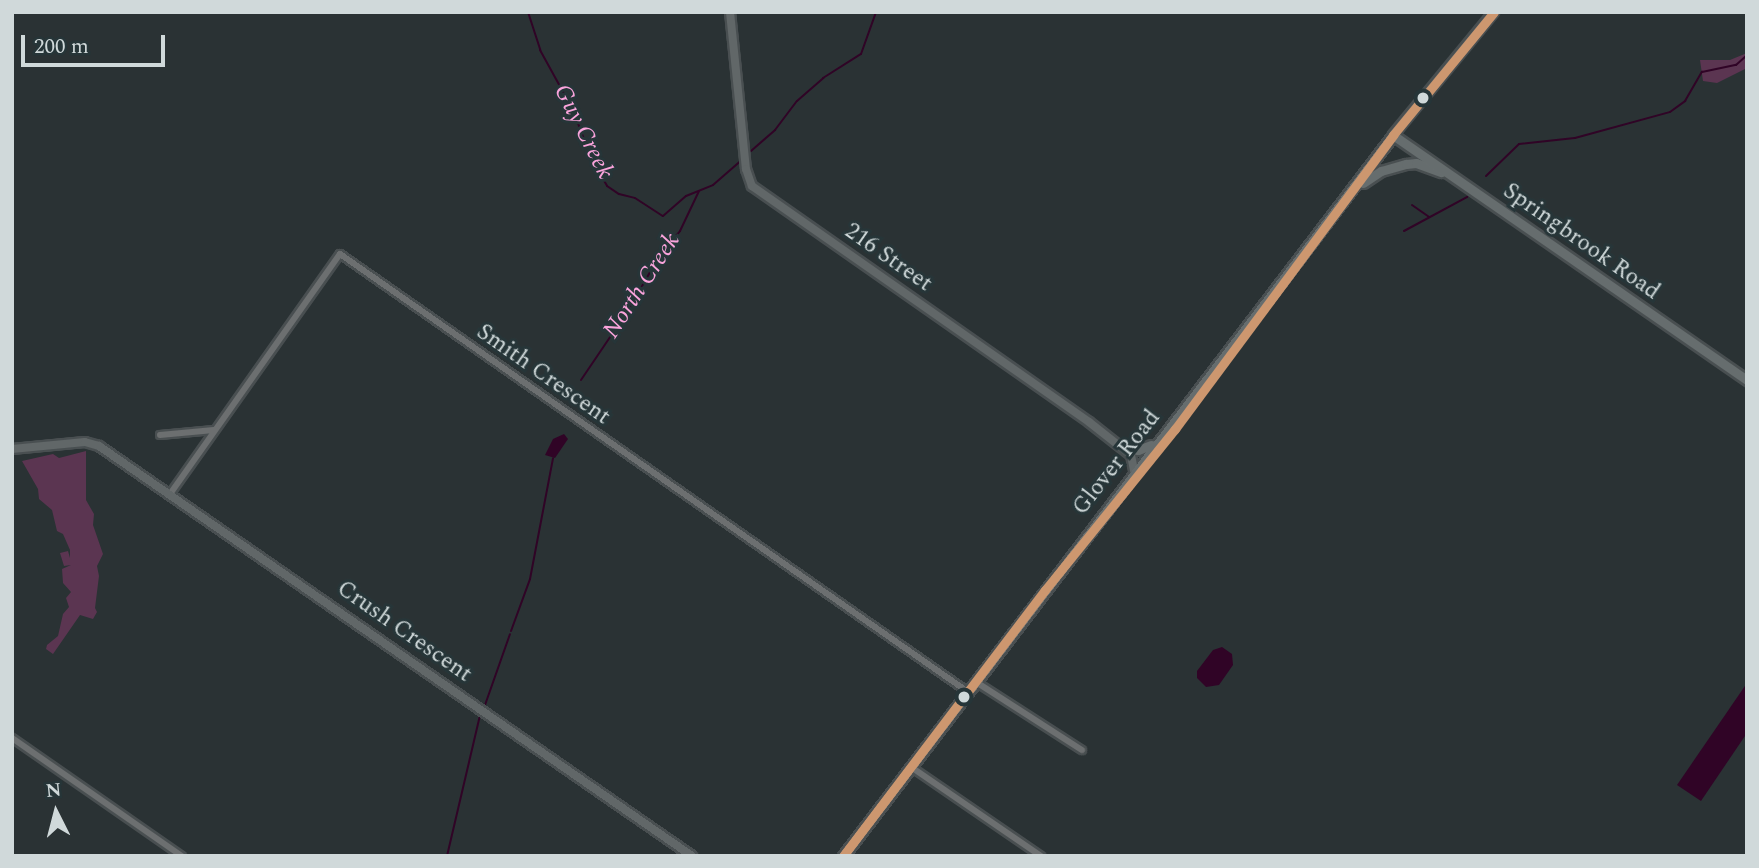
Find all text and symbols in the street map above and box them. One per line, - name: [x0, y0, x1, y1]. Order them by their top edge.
- scale bar: [24, 21, 168, 65]
- text: 200 m: [34, 31, 89, 63]
- water label: Guy Creek: [547, 80, 619, 184]
- unlabelled marker: [1416, 91, 1430, 105]
- street label: Springbrook Road: [1497, 178, 1665, 306]
- street label: 216 Street: [839, 218, 937, 298]
- water label: North Creek: [597, 228, 687, 344]
- street label: Smith Crescent: [471, 319, 615, 431]
- street label: Glover Road: [1067, 405, 1167, 521]
- street label: Crush Crescent: [331, 575, 477, 689]
- unlabelled marker: [957, 690, 971, 704]
- text: N: [45, 775, 63, 806]
- north arrow: [21, 777, 91, 847]

